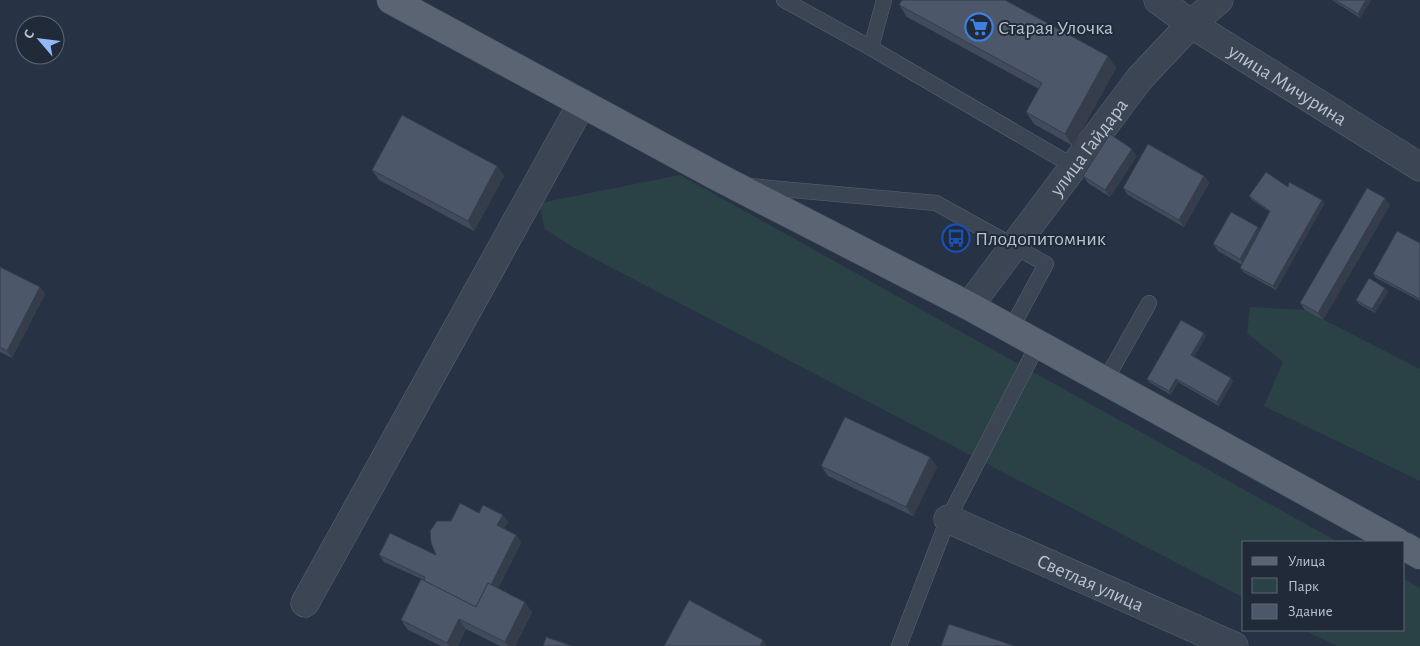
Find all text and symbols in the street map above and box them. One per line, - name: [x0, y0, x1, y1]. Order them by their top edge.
- supermarket icon: Старая Улочка: [964, 12, 994, 42]
- north arrow: [15, 15, 65, 65]
- place label: Старая Улочка: [998, 18, 1113, 38]
- text: С: [21, 27, 38, 41]
- street label: улица Мичурина: [1224, 40, 1350, 130]
- street label: улица Гайдара: [1046, 95, 1132, 201]
- bus stop icon: Плодопитомник: [941, 223, 971, 253]
- place label: Плодопитомник: [975, 229, 1106, 249]
- legend: [1242, 541, 1405, 631]
- street label: Светлая улица: [1034, 551, 1147, 616]
- text: Улица: [1288, 554, 1325, 569]
- text: Парк: [1288, 579, 1319, 594]
- text: Здание: [1288, 604, 1333, 619]

